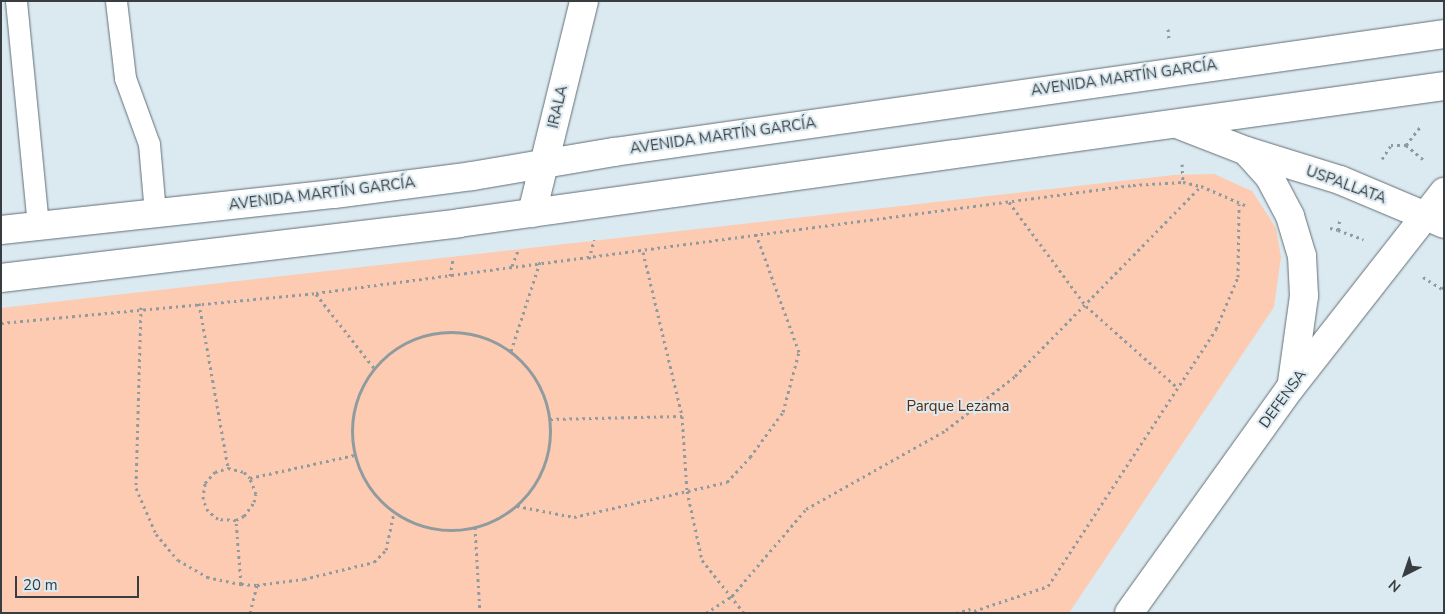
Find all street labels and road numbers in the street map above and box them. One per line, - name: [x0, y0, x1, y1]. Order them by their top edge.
- street label: AVENIDA MARTÍN GARCÍA: [1030, 56, 1218, 100]
- street label: IRALA: [544, 84, 572, 130]
- street label: AVENIDA MARTÍN GARCÍA: [629, 114, 817, 158]
- street label: USPALLATA: [1303, 162, 1389, 208]
- street label: AVENIDA MARTÍN GARCÍA: [228, 174, 416, 214]
- street label: DEFENSA: [1256, 366, 1310, 432]

